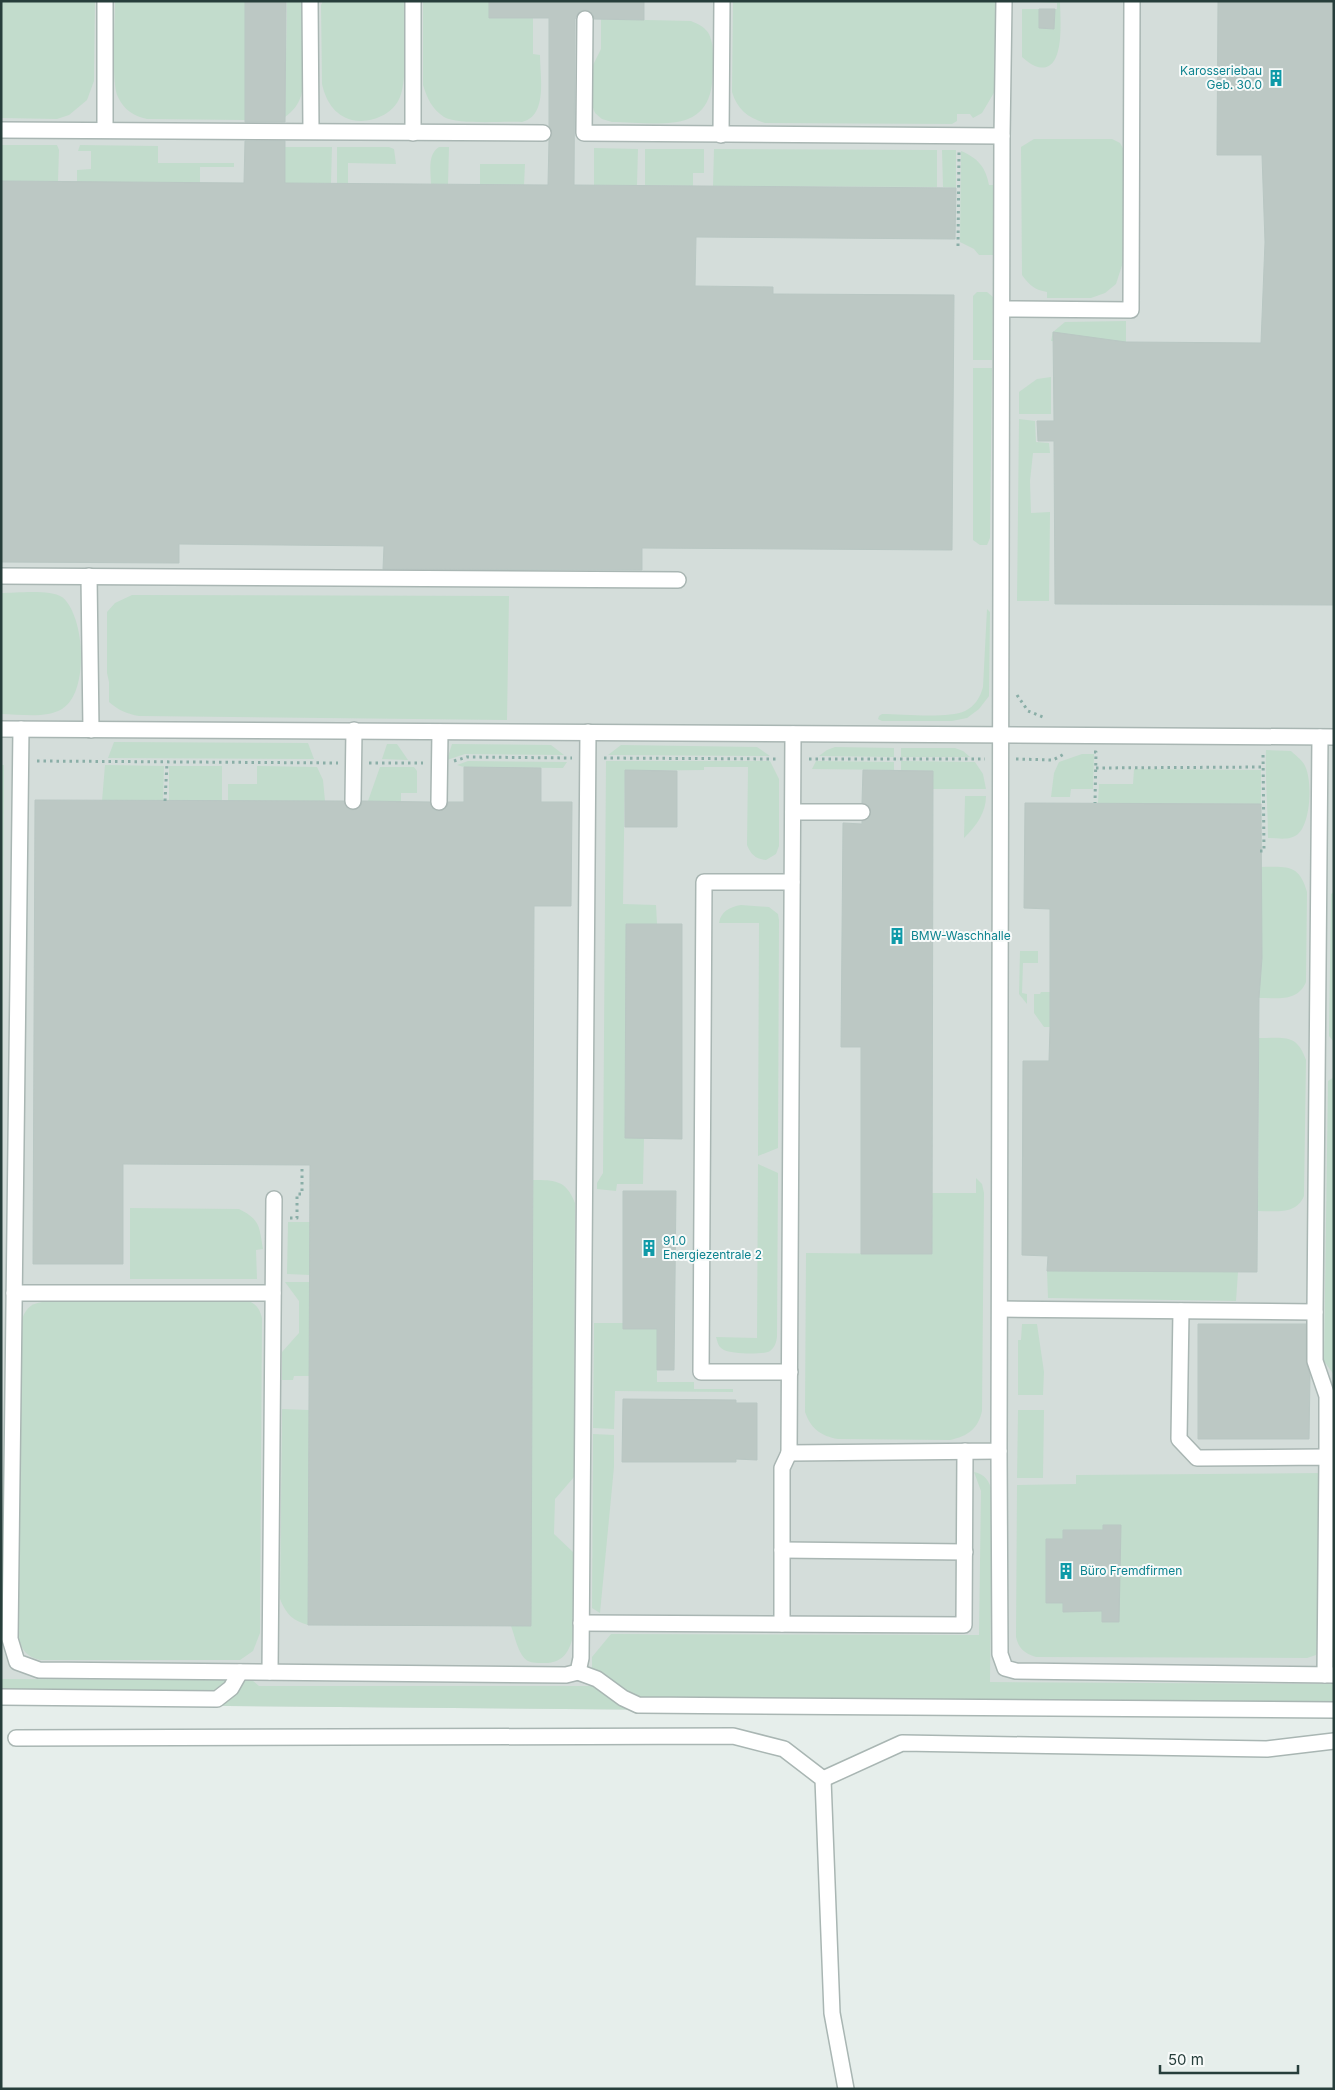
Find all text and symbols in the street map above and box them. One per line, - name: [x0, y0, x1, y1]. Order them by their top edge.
- place label: Karosseriebau Geb. 30.0: [1180, 63, 1262, 92]
- building icon: Karosseriebau Geb. 30.0: [1266, 68, 1286, 88]
- building icon: BMW-Waschhalle: [887, 926, 907, 946]
- place label: BMW-Waschhalle: [911, 928, 1011, 943]
- place label: 91.0 Energiezentrale 2: [663, 1233, 762, 1262]
- building icon: 91.0 Energiezentrale 2: [639, 1238, 659, 1258]
- building icon: Büro Fremdfirmen: [1056, 1561, 1076, 1581]
- place label: Büro Fremdfirmen: [1080, 1563, 1182, 1578]
- scale bar: [1160, 2042, 1298, 2074]
- text: 50 m: [1168, 2050, 1204, 2069]

